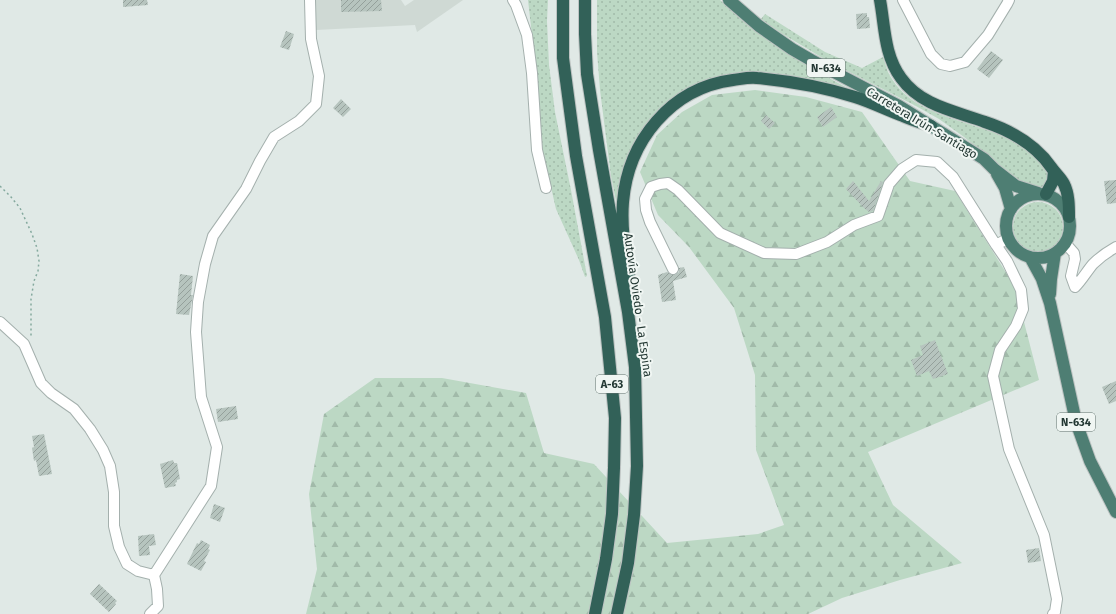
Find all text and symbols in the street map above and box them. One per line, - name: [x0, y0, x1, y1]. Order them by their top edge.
- road number: N-634: [807, 59, 845, 77]
- street label: Carretera Irún-Santiago: [864, 84, 980, 162]
- street label: Autovía Oviedo - La Espina: [621, 232, 655, 378]
- road number: A-63: [596, 375, 628, 393]
- road number: N-634: [1057, 413, 1095, 431]

